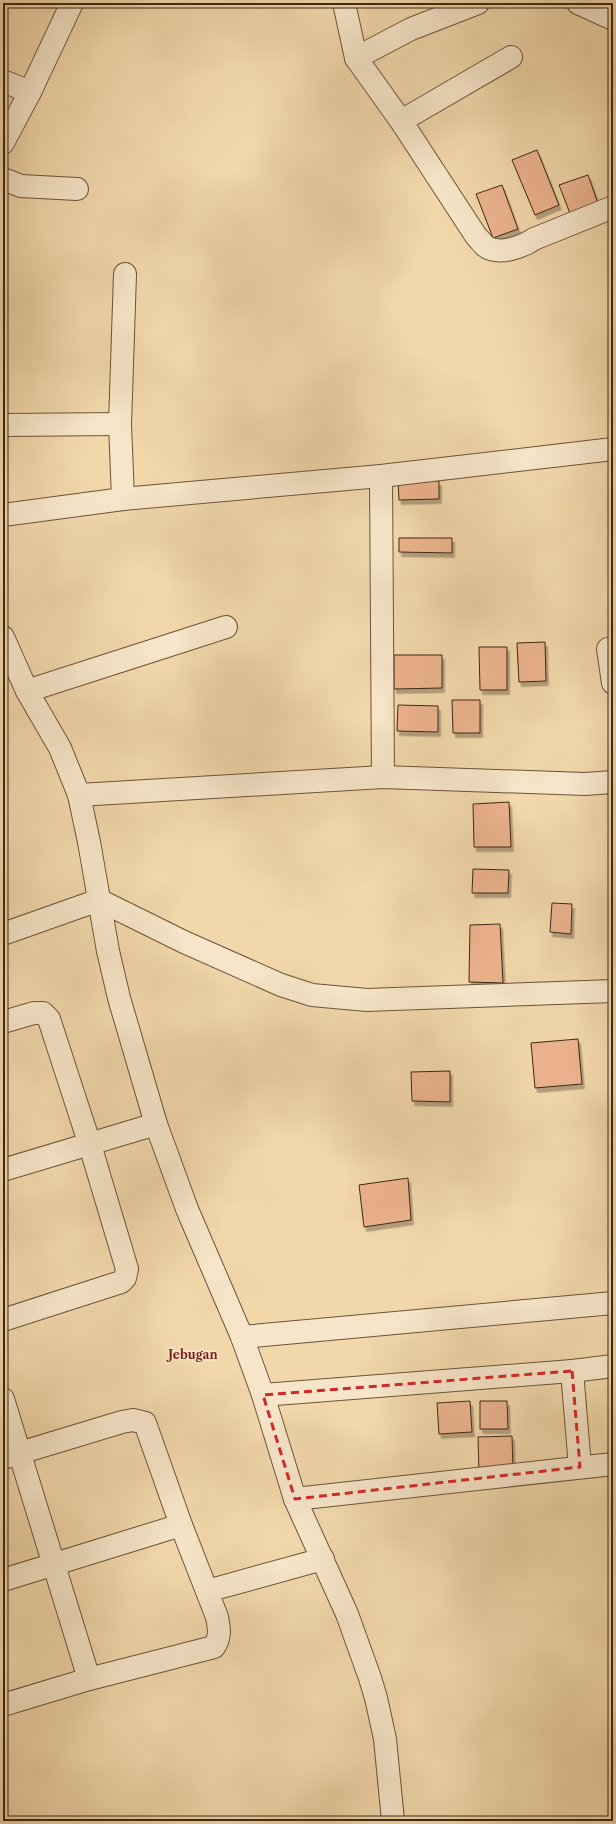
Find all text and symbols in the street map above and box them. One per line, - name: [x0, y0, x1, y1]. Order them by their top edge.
- district label: Jebugan: [166, 1347, 219, 1362]

